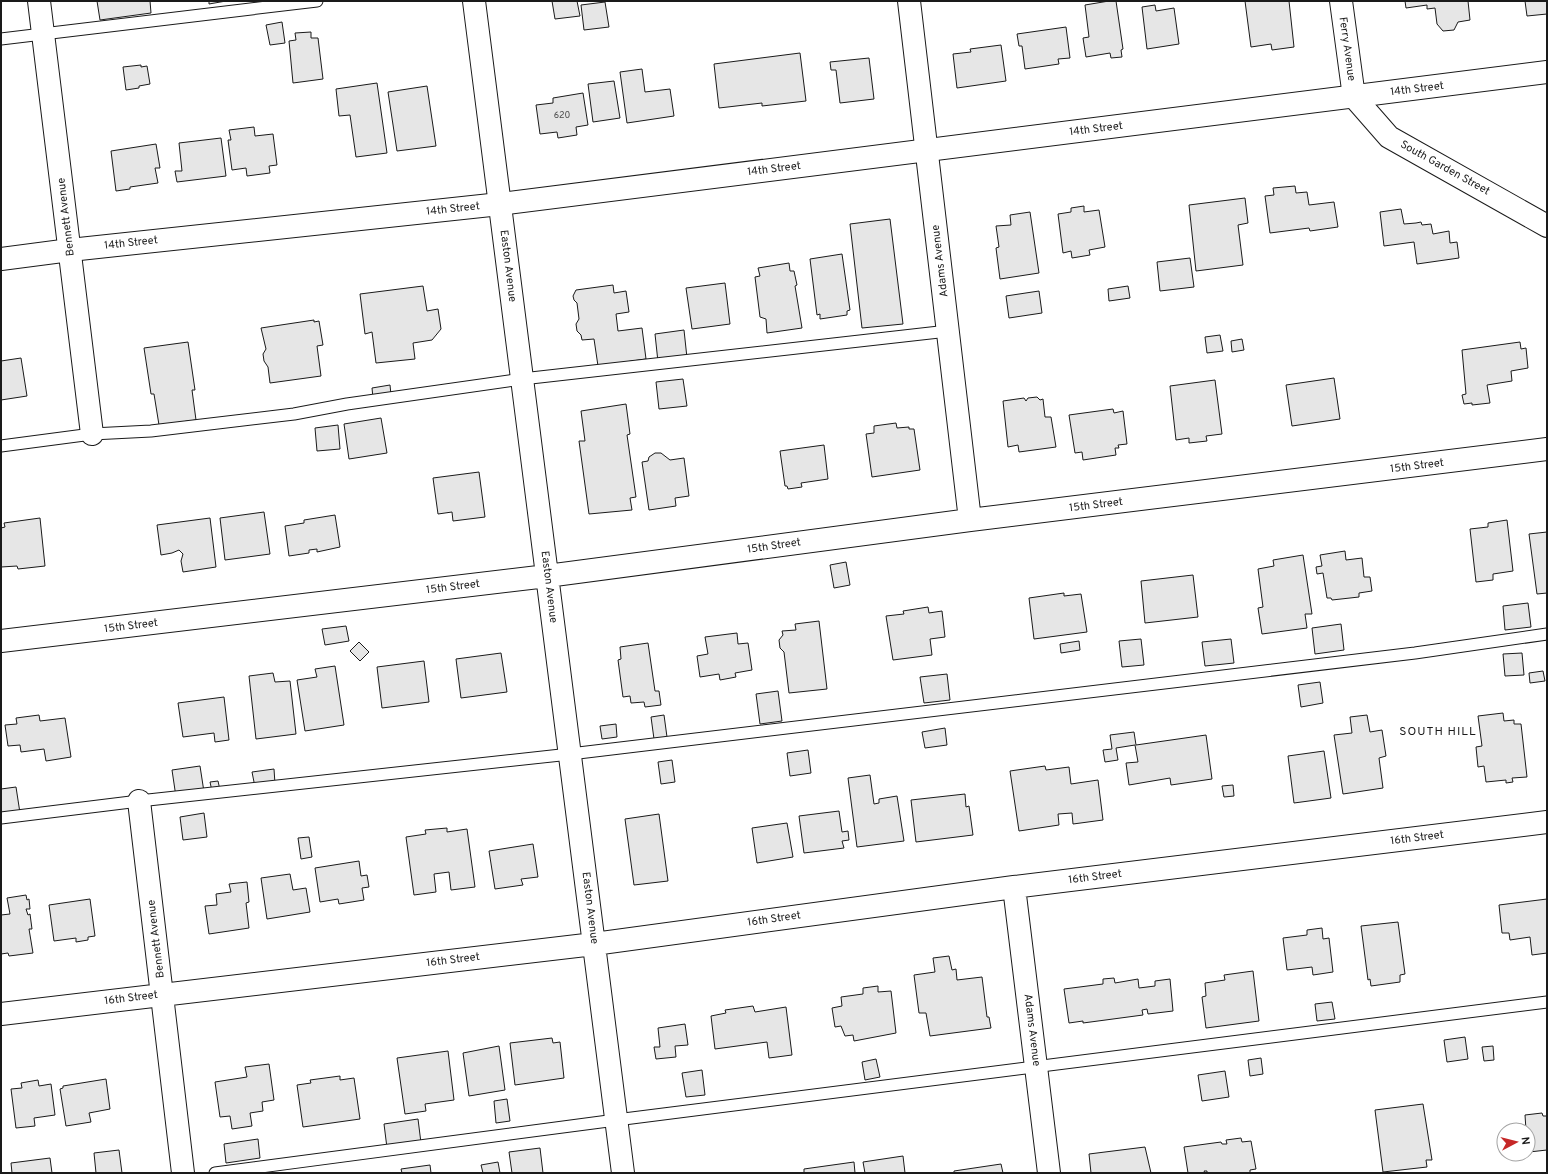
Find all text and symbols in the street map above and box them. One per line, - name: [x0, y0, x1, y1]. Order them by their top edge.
- street label: Ferry Avenue: [1336, 16, 1358, 82]
- street label: 14th Street: [1389, 79, 1445, 99]
- house number: 620: [554, 110, 571, 121]
- street label: 14th Street: [1068, 119, 1124, 139]
- street label: South Garden Street: [1398, 138, 1492, 198]
- street label: 14th Street: [746, 159, 802, 179]
- street label: Bennett Avenue: [54, 177, 78, 257]
- street label: 14th Street: [426, 199, 480, 219]
- street label: Adams Avenue: [929, 224, 951, 298]
- street label: Easton Avenue: [497, 229, 519, 303]
- street label: 14th Street: [104, 233, 158, 253]
- street label: 15th Street: [1389, 456, 1445, 476]
- street label: 15th Street: [1068, 495, 1124, 515]
- street label: 15th Street: [746, 535, 802, 557]
- street label: Easton Avenue: [538, 550, 560, 624]
- street label: 15th Street: [425, 577, 481, 597]
- street label: 15th Street: [103, 616, 159, 636]
- district label: SOUTH HILL: [1399, 724, 1477, 740]
- street label: 16th Street: [1390, 828, 1444, 848]
- street label: 16th Street: [1068, 867, 1122, 887]
- street label: Easton Avenue: [579, 871, 601, 945]
- street label: Bennett Avenue: [144, 899, 168, 979]
- street label: 16th Street: [746, 908, 802, 930]
- street label: 16th Street: [426, 950, 480, 970]
- street label: 16th Street: [104, 988, 158, 1008]
- street label: Adams Avenue: [1021, 993, 1043, 1067]
- north arrow: [1496, 1122, 1536, 1162]
- text: N: [1518, 1136, 1532, 1146]

